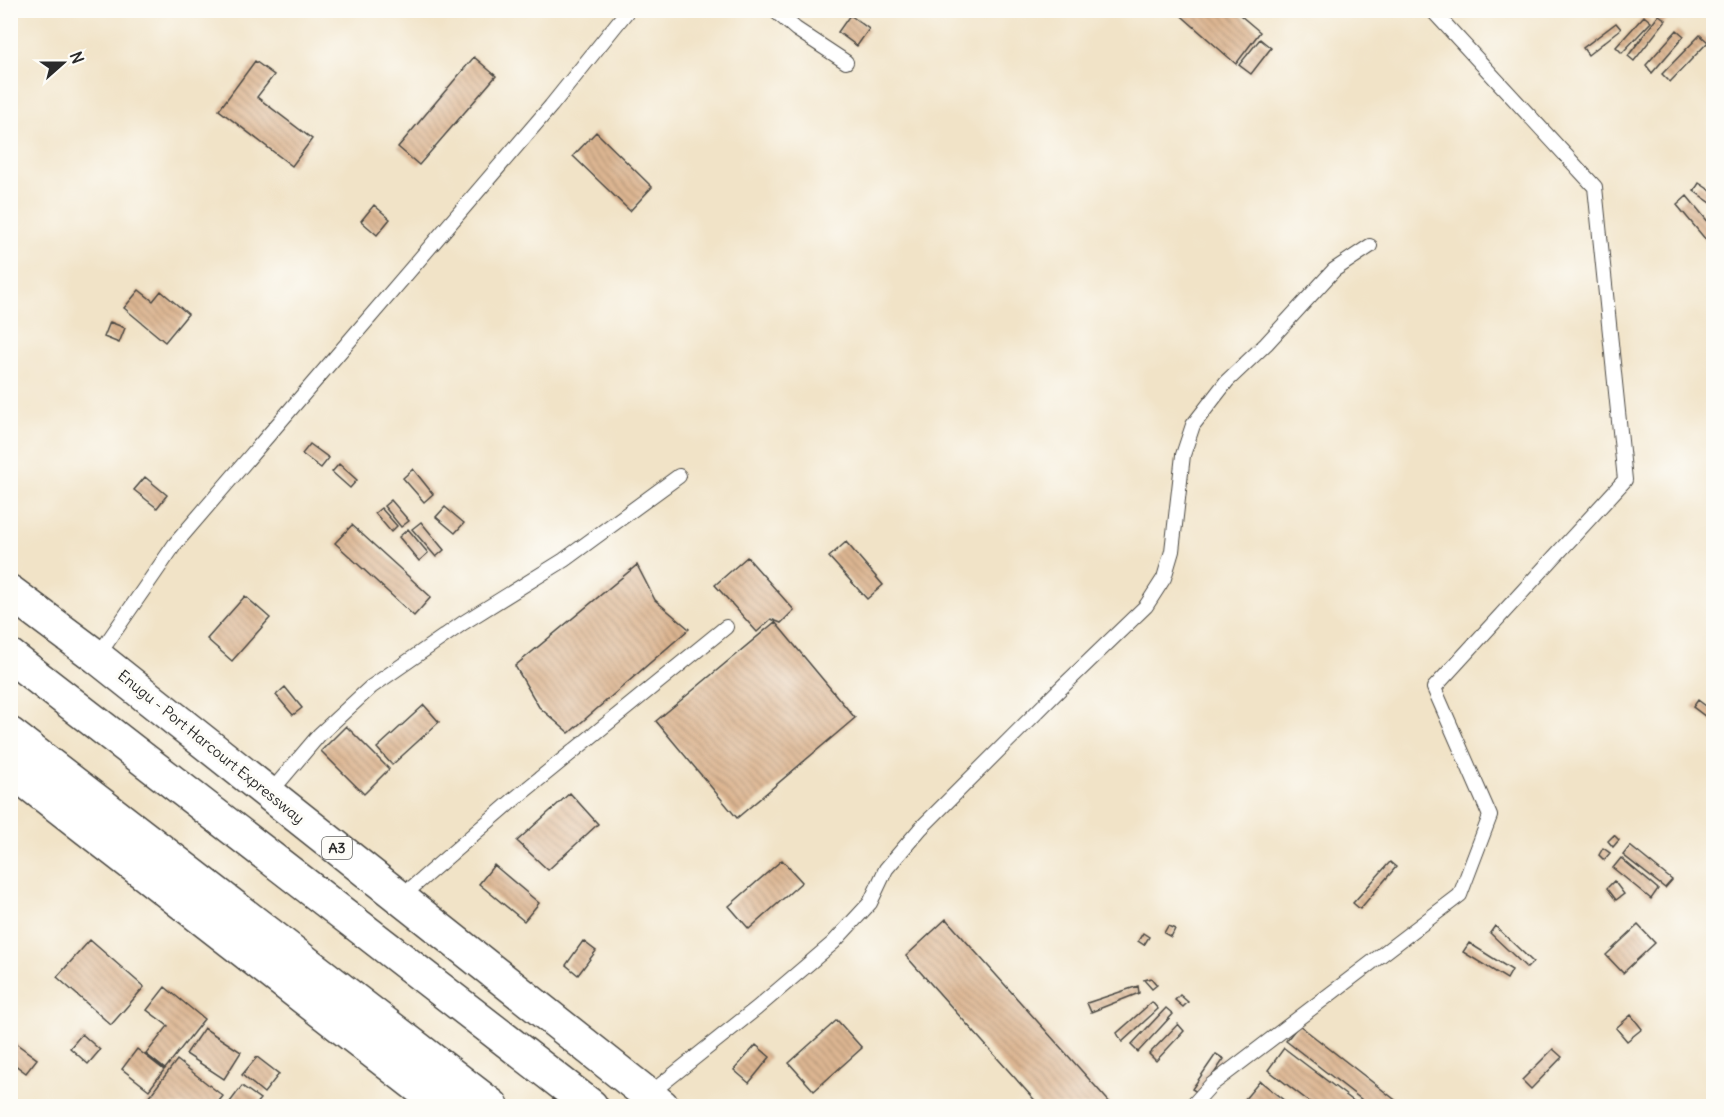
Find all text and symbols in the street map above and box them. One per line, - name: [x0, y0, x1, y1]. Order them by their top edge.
- north arrow: [33, 33, 93, 93]
- text: N: [66, 49, 88, 66]
- street label: Enugu - Port Harcourt Expressway: [114, 666, 308, 828]
- road number: A3: [322, 837, 352, 859]

